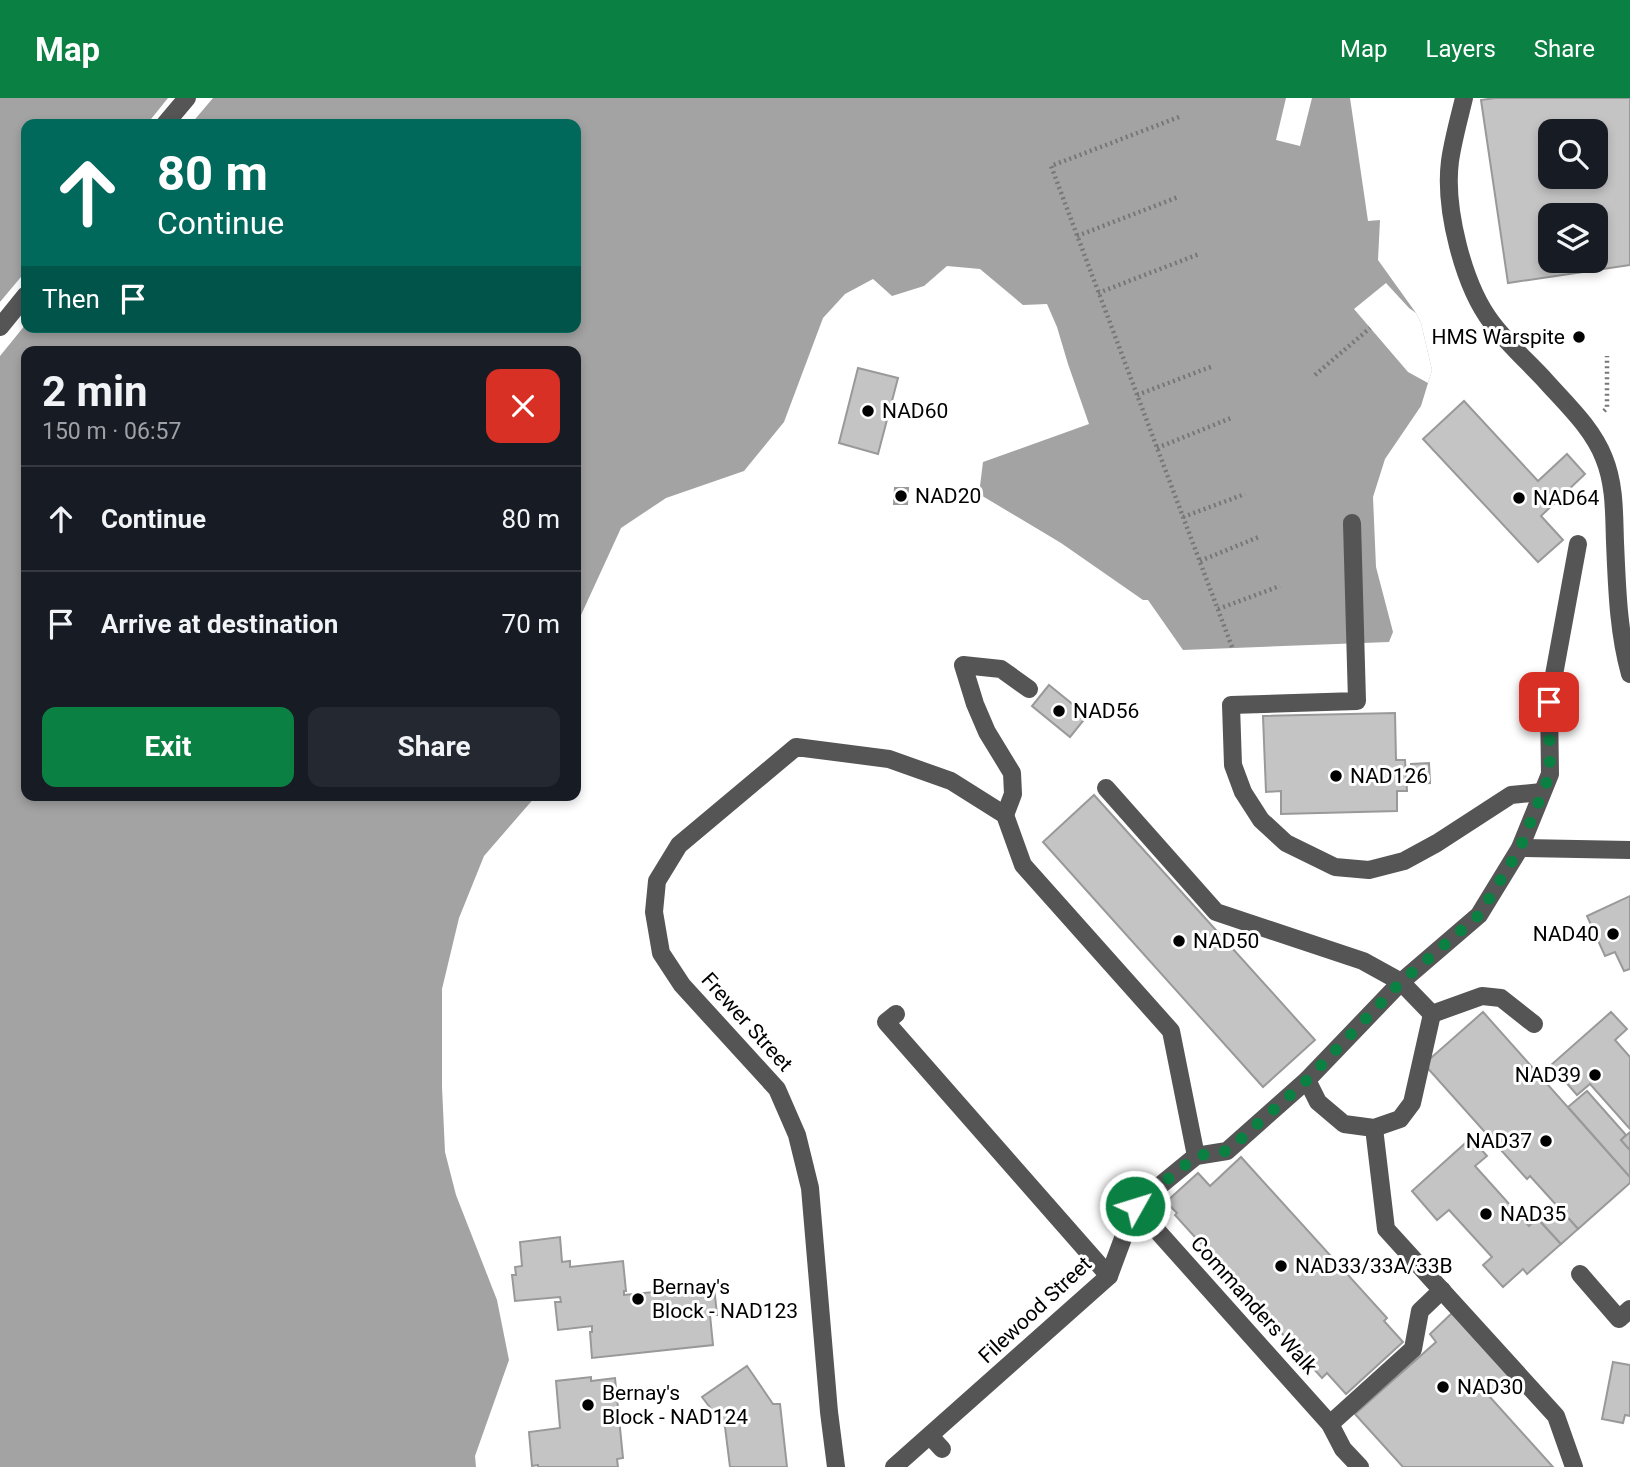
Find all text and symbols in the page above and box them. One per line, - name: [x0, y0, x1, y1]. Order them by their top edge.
- text: Map: [35, 30, 100, 69]
- text: Map: [1340, 35, 1388, 63]
- text: Layers: [1426, 35, 1496, 63]
- text: Share: [1534, 35, 1595, 63]
- map controls: [1538, 119, 1608, 273]
- button: search: [1538, 119, 1608, 189]
- text: 80 m: [157, 145, 268, 202]
- icon: ahead: [42, 147, 133, 238]
- button: layers: [1538, 203, 1608, 273]
- text: Continue: [157, 204, 284, 242]
- icon: arrive: [114, 280, 152, 318]
- text: Then: [42, 284, 100, 314]
- place label: HMS Warspite: [1431, 325, 1565, 349]
- marker: HMS Warspite: [1571, 329, 1587, 345]
- text: 2 min: [42, 367, 148, 416]
- button: close: [486, 369, 560, 443]
- place label: NAD60: [882, 399, 948, 423]
- marker: NAD60: [860, 403, 876, 419]
- text: 150 m · 06:57: [42, 418, 181, 445]
- place label: NAD20: [915, 484, 981, 508]
- place label: NAD64: [1533, 486, 1599, 510]
- marker: NAD20: [893, 488, 909, 504]
- marker: NAD64: [1511, 490, 1527, 506]
- icon: ahead: [42, 500, 80, 538]
- text: Continue: [101, 504, 206, 534]
- text: 80 m: [502, 504, 560, 534]
- icon: arrive: [42, 605, 80, 643]
- text: Arrive at destination: [101, 609, 338, 639]
- text: 70 m: [502, 609, 560, 639]
- pin: [1519, 672, 1579, 732]
- icon: arrive: [1530, 683, 1568, 721]
- place label: NAD56: [1073, 699, 1139, 723]
- marker: NAD56: [1051, 703, 1067, 719]
- button: Exit: [42, 707, 294, 787]
- button: Share: [308, 707, 560, 787]
- place label: NAD126: [1350, 764, 1428, 788]
- marker: NAD126: [1328, 768, 1344, 784]
- place label: NAD40: [1533, 922, 1599, 946]
- marker: NAD40: [1605, 926, 1621, 942]
- place label: NAD50: [1193, 929, 1259, 953]
- marker: NAD50: [1171, 933, 1187, 949]
- street label: Frewer Street: [697, 968, 798, 1076]
- place label: NAD39: [1515, 1063, 1581, 1087]
- marker: NAD39: [1587, 1067, 1603, 1083]
- place label: NAD37: [1466, 1129, 1532, 1153]
- marker: NAD37: [1538, 1133, 1554, 1149]
- position arrow: [1098, 1169, 1172, 1243]
- place label: NAD35: [1500, 1202, 1566, 1226]
- marker: NAD35: [1478, 1206, 1494, 1222]
- street label: Commanders Walk: [1186, 1231, 1322, 1379]
- street label: Filewood Street: [974, 1252, 1096, 1368]
- place label: NAD33/33A/33B: [1295, 1254, 1453, 1278]
- marker: NAD33/33A/33B: [1273, 1258, 1289, 1274]
- place label: Bernay's Block - NAD123: [652, 1275, 798, 1323]
- marker: Bernay's Block - NAD123: [630, 1291, 646, 1307]
- place label: NAD30: [1457, 1375, 1523, 1399]
- marker: NAD30: [1435, 1379, 1451, 1395]
- place label: Bernay's Block - NAD124: [602, 1381, 748, 1429]
- marker: Bernay's Block - NAD124: [580, 1397, 596, 1413]

